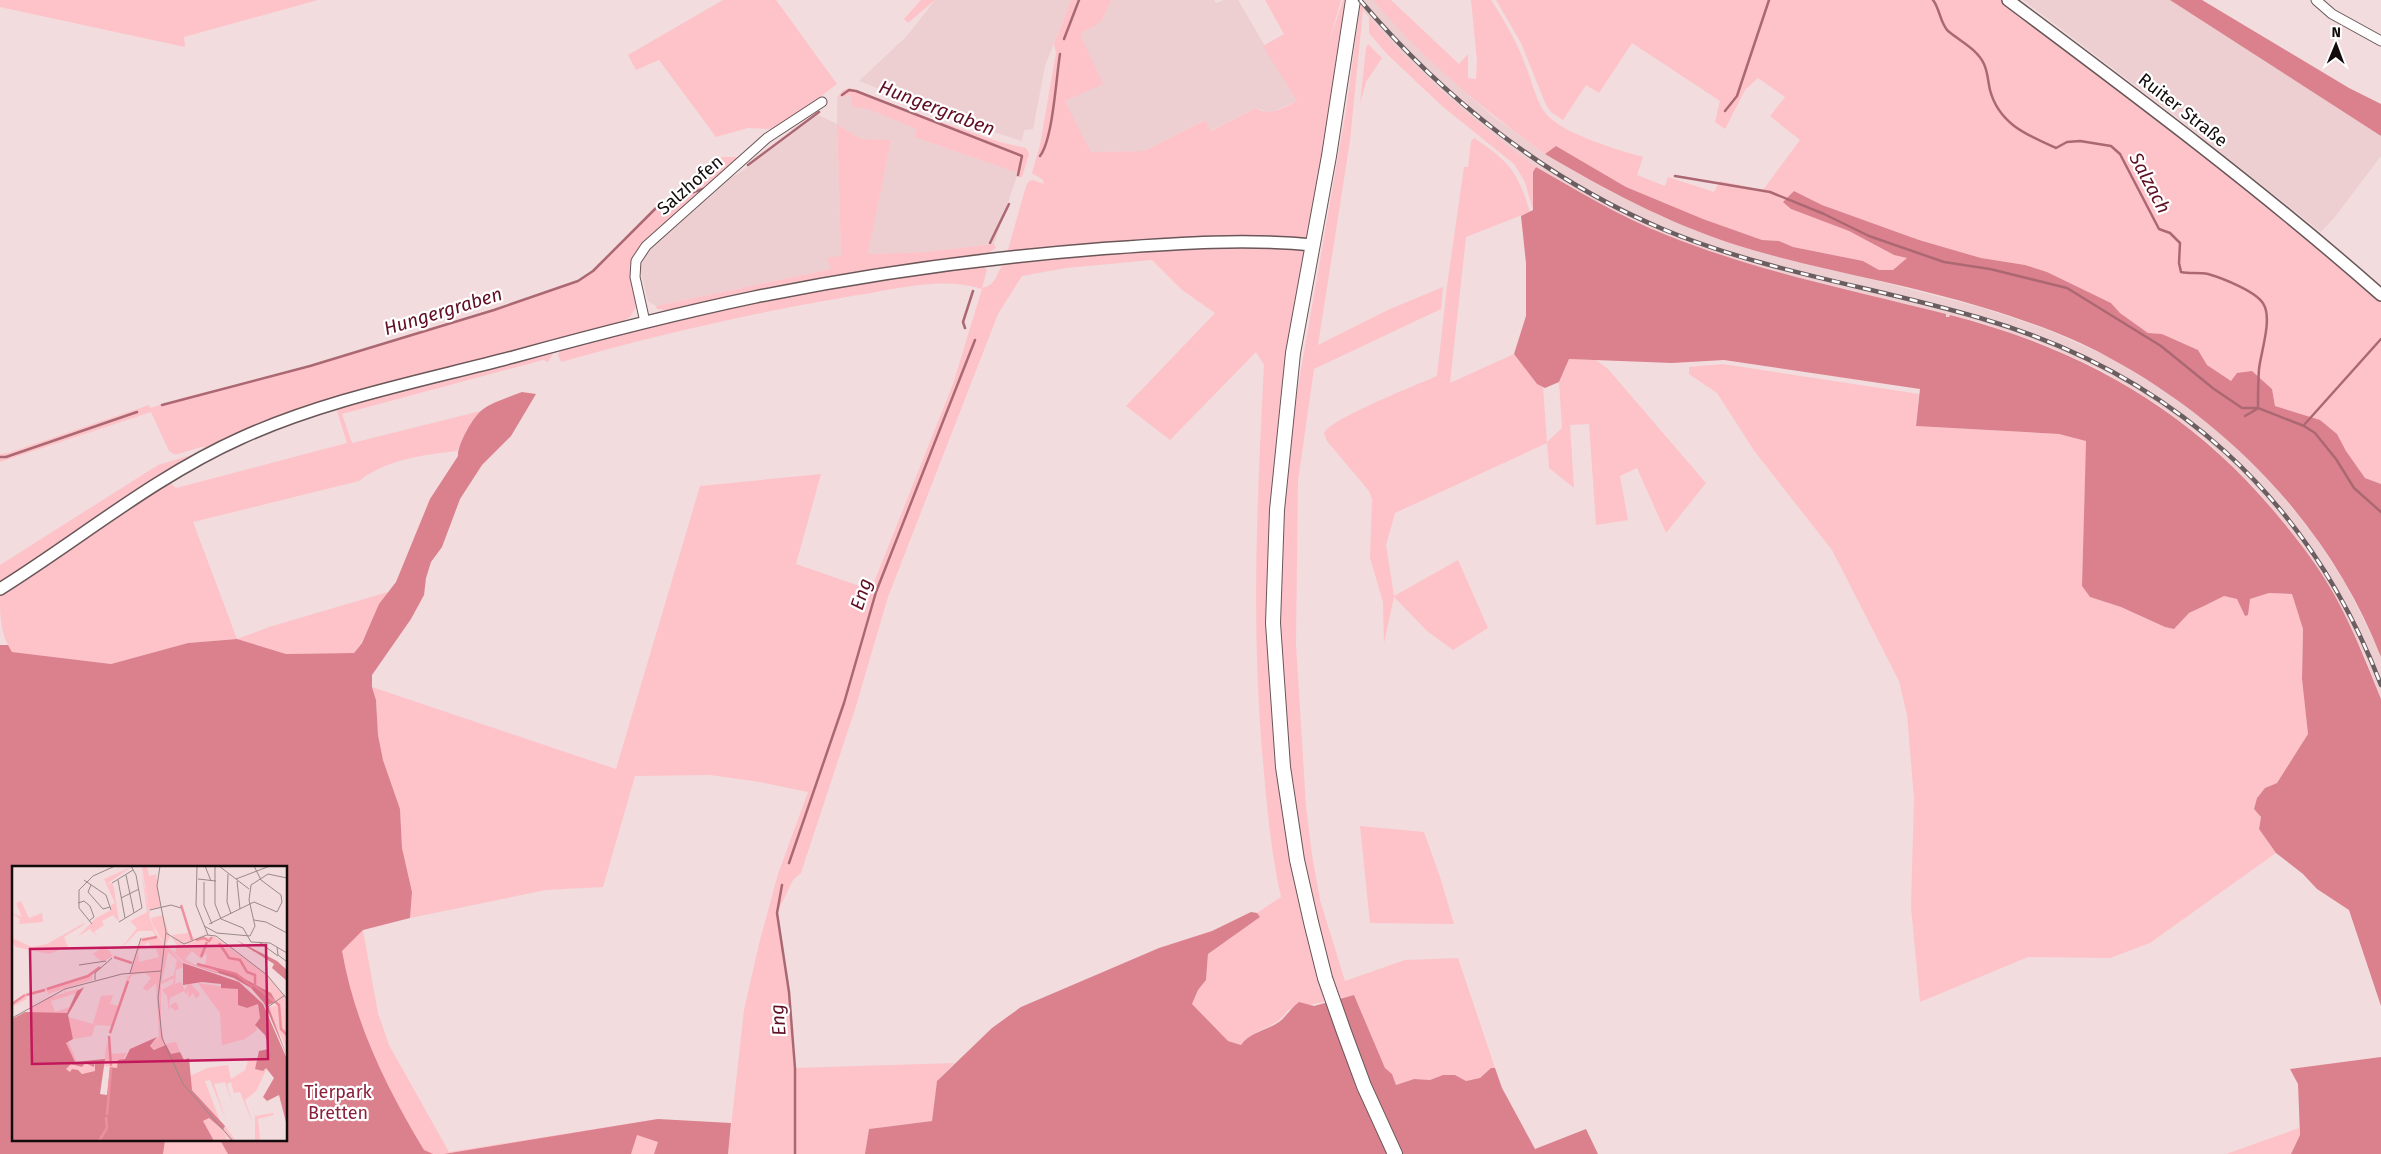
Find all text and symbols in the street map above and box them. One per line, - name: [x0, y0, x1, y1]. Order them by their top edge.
- north arrow: [2311, 20, 2361, 70]
- text: N: [2331, 24, 2341, 41]
- street label: Ruiter Straße: [2134, 68, 2232, 152]
- water label: Hungergraben: [876, 75, 998, 141]
- water label: Salzach: [2124, 148, 2176, 217]
- street label: Salzhofen: [653, 150, 727, 220]
- water label: Hungergraben: [381, 282, 505, 340]
- water label: Eng: [845, 575, 877, 613]
- inset map: [12, 866, 288, 1142]
- water label: Eng: [765, 1003, 791, 1037]
- park label: Tierpark Bretten: [304, 1081, 373, 1124]

